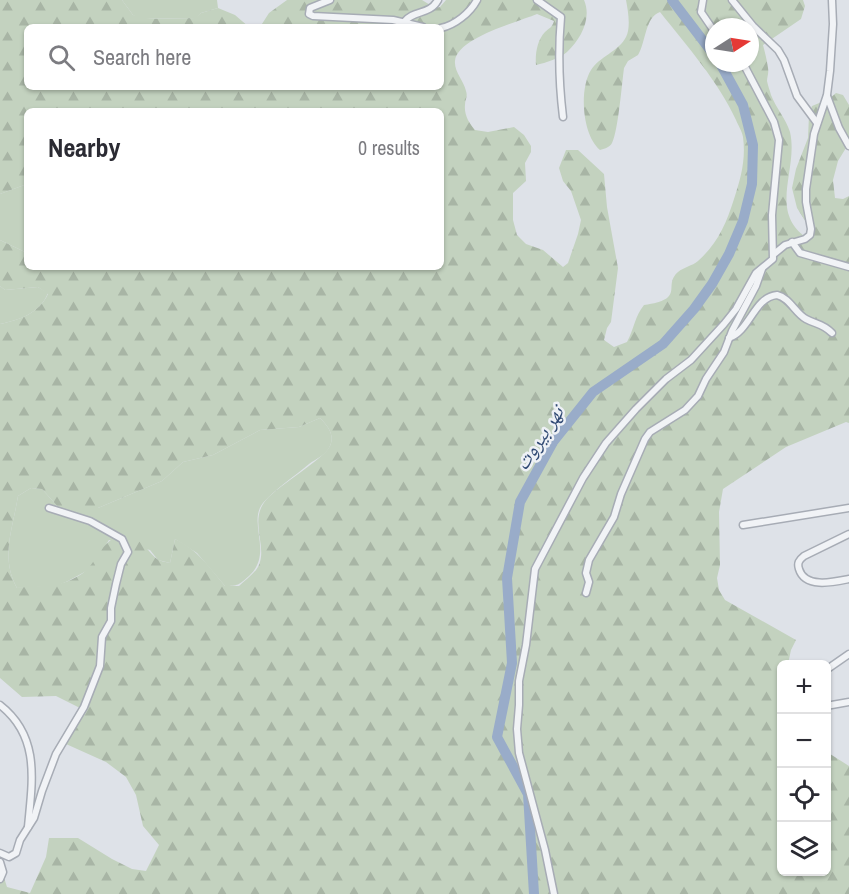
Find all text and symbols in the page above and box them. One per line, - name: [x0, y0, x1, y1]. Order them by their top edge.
- north arrow: [705, 18, 759, 72]
- search box: [24, 24, 444, 90]
- icon: search: [45, 41, 78, 74]
- text: Search here: [93, 42, 191, 72]
- text: Nearby: [48, 130, 120, 165]
- text: 0 results: [358, 134, 420, 161]
- water label: نهر بيروت: [508, 398, 571, 475]
- map controls: [777, 660, 831, 876]
- button: +: [777, 660, 831, 714]
- button: −: [777, 714, 831, 768]
- button: locate: [777, 768, 831, 822]
- button: layers: [777, 822, 831, 876]

